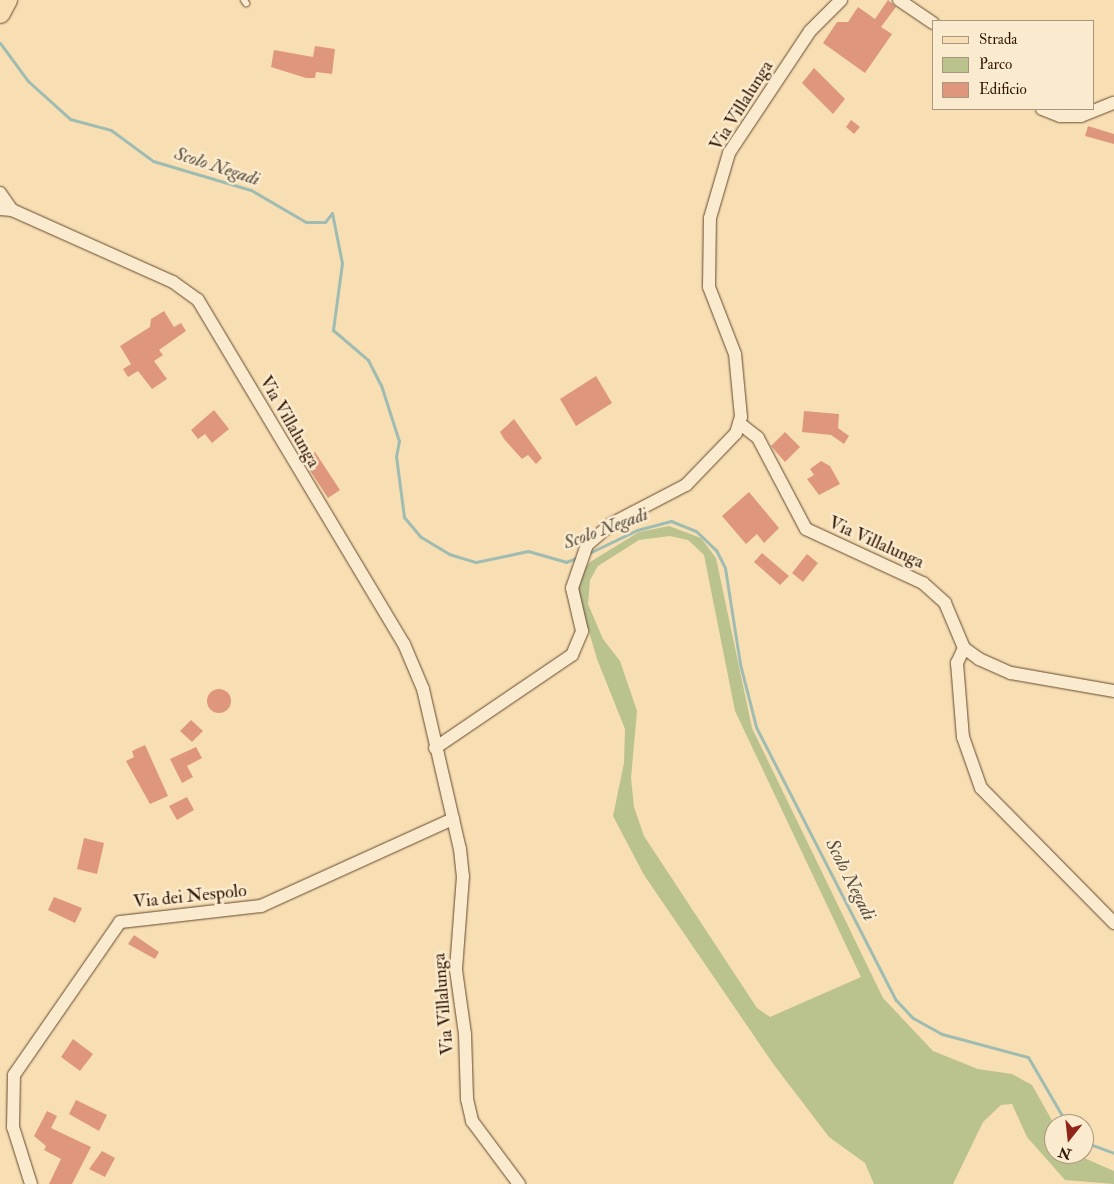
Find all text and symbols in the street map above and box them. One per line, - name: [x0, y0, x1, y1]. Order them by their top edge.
- legend: [932, 20, 1094, 110]
- text: Strada: [979, 30, 1018, 49]
- text: Parco: [979, 55, 1012, 74]
- street label: Via Villalunga: [706, 57, 778, 155]
- text: Edificio: [979, 80, 1027, 99]
- water label: Scolo Negadi: [171, 142, 263, 192]
- street label: Via Villalunga: [254, 372, 324, 472]
- water label: Scolo Negadi: [561, 503, 651, 555]
- street label: Via Villalunga: [825, 512, 927, 574]
- water label: Scolo Negadi: [820, 835, 880, 925]
- street label: Via dei Nespolo: [132, 880, 248, 914]
- street label: Via Villalunga: [429, 952, 459, 1056]
- north arrow: [1044, 1114, 1094, 1164]
- text: N: [1057, 1143, 1073, 1163]

